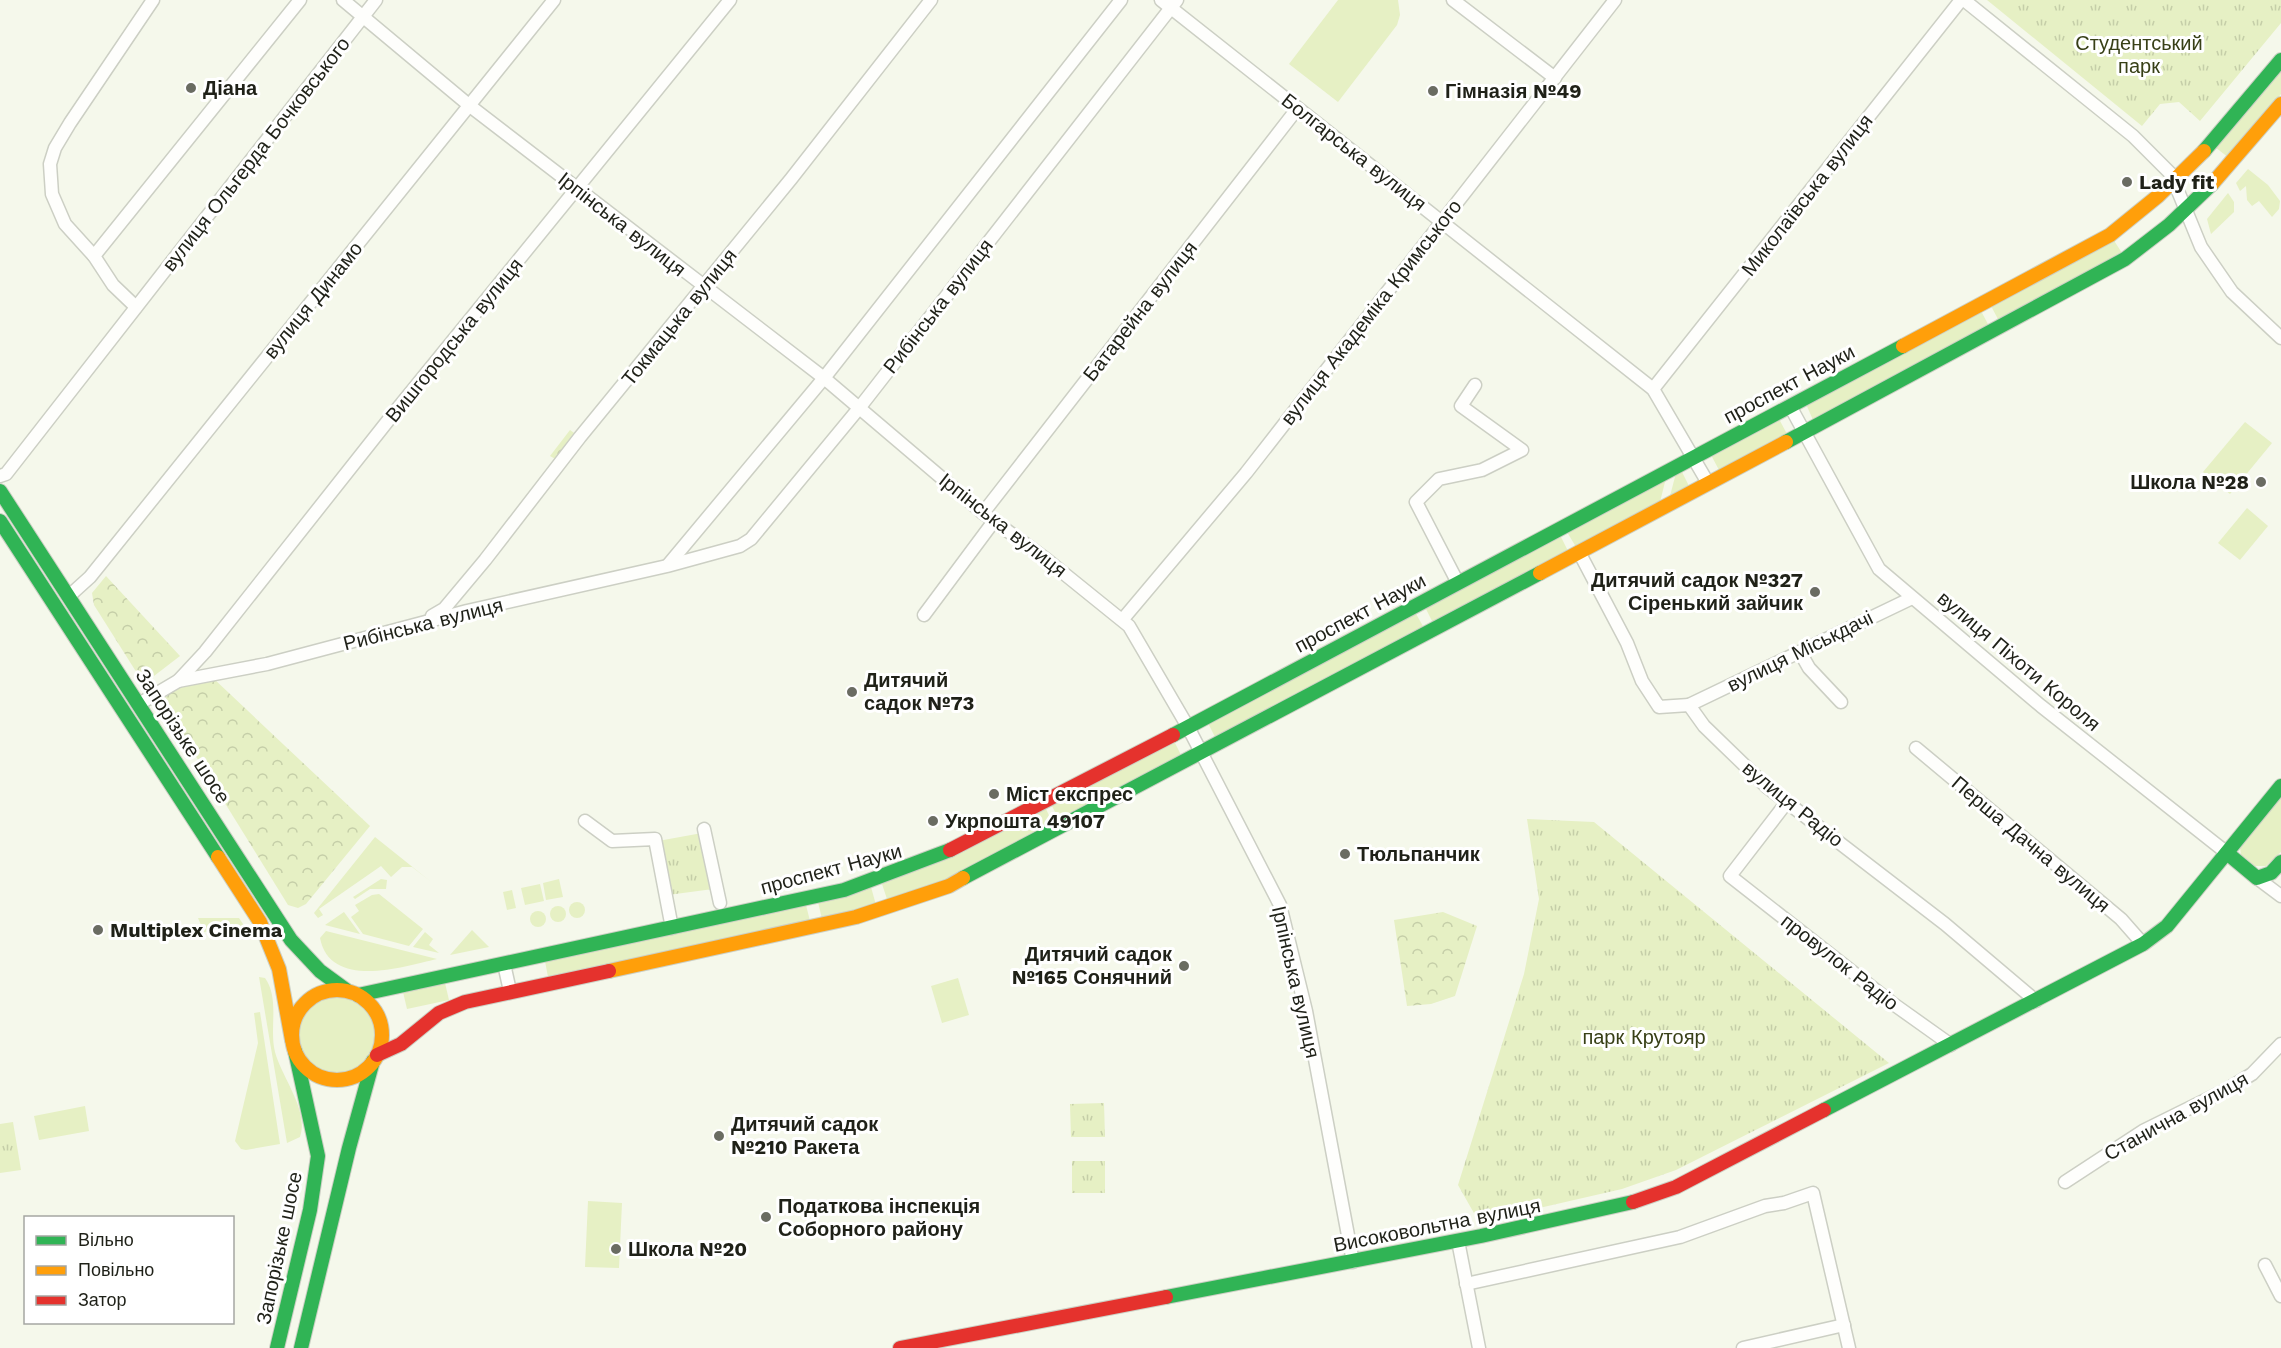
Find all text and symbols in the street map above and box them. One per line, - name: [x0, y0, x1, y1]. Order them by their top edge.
- park label: Студентський парк: [2075, 31, 2203, 78]
- street label: вулиця Ольгерда Бочковського: [157, 32, 355, 276]
- place label: Діана: [203, 76, 258, 100]
- place label: Гімназія №49: [1445, 79, 1582, 103]
- marker: Діана: [184, 81, 198, 95]
- marker: Гімназія №49: [1426, 84, 1440, 98]
- street label: Болгарська вулиця: [1277, 88, 1431, 216]
- street label: Миколаївська вулиця: [1736, 109, 1878, 281]
- street label: Ірпінська вулиця: [553, 167, 691, 281]
- place label: Lady fit: [2139, 170, 2215, 194]
- marker: Lady fit: [2120, 175, 2134, 189]
- street label: вулиця Академіка Кримського: [1275, 194, 1467, 430]
- street label: Рибінська вулиця: [878, 234, 998, 378]
- street label: Батарейна вулиця: [1078, 236, 1202, 386]
- street label: вулиця Динамо: [259, 237, 367, 363]
- street label: Токмацька вулиця: [616, 244, 742, 390]
- street label: Вишгородська вулиця: [380, 253, 528, 427]
- street label: проспект Науки: [1719, 339, 1859, 429]
- street label: Ірпінська вулиця: [934, 468, 1072, 582]
- place label: Школа №28: [2130, 470, 2249, 494]
- marker: Школа №28: [2254, 475, 2268, 489]
- street label: проспект Науки: [1290, 568, 1430, 658]
- place label: Дитячий садок №327 Сіренький зайчик: [1591, 568, 1804, 615]
- marker: Дитячий садок №327 Сіренький зайчик: [1808, 585, 1822, 599]
- street label: вулиця Піхоти Короля: [1933, 586, 2105, 736]
- street label: Рибінська вулиця: [341, 593, 505, 655]
- street label: вулиця Міськдачі: [1723, 605, 1877, 697]
- street label: Запорізьке шосе: [131, 664, 235, 808]
- place label: Дитячий садок №73: [864, 668, 974, 715]
- marker: Дитячий садок №73: [845, 685, 859, 699]
- street label: вулиця Радіо: [1738, 756, 1848, 852]
- street label: Перша Дачна вулиця: [1947, 771, 2115, 917]
- place label: Міст експрес: [1006, 782, 1133, 806]
- marker: Міст експрес: [987, 787, 1001, 801]
- place label: Укрпошта 49107: [945, 809, 1105, 833]
- marker: Укрпошта 49107: [926, 814, 940, 828]
- street label: проспект Науки: [758, 839, 904, 899]
- place label: Тюльпанчик: [1357, 842, 1481, 866]
- marker: Тюльпанчик: [1338, 847, 1352, 861]
- street label: Ірпінська вулиця: [1267, 904, 1325, 1060]
- street label: провулок Радіо: [1776, 909, 1904, 1015]
- place label: Multiplex Cinema: [110, 918, 283, 942]
- marker: Multiplex Cinema: [91, 923, 105, 937]
- place label: Дитячий садок №165 Сонячний: [1012, 942, 1173, 989]
- marker: Дитячий садок №165 Сонячний: [1177, 959, 1191, 973]
- park label: парк Крутояр: [1582, 1025, 1706, 1049]
- street label: Станична вулиця: [2100, 1066, 2252, 1166]
- place label: Дитячий садок №210 Ракета: [731, 1112, 879, 1159]
- marker: Дитячий садок №210 Ракета: [712, 1129, 726, 1143]
- street label: Запорізьке шосе: [251, 1169, 307, 1327]
- street label: Високовольтна вулиця: [1331, 1193, 1543, 1257]
- place label: Податкова інспекція Соборного району: [778, 1194, 980, 1241]
- marker: Податкова інспекція Соборного району: [759, 1210, 773, 1224]
- legend: [24, 1216, 234, 1324]
- text: Вільно: [78, 1229, 134, 1250]
- place label: Школа №20: [628, 1237, 747, 1261]
- marker: Школа №20: [609, 1242, 623, 1256]
- text: Повільно: [78, 1259, 154, 1280]
- text: Затор: [78, 1289, 127, 1310]

